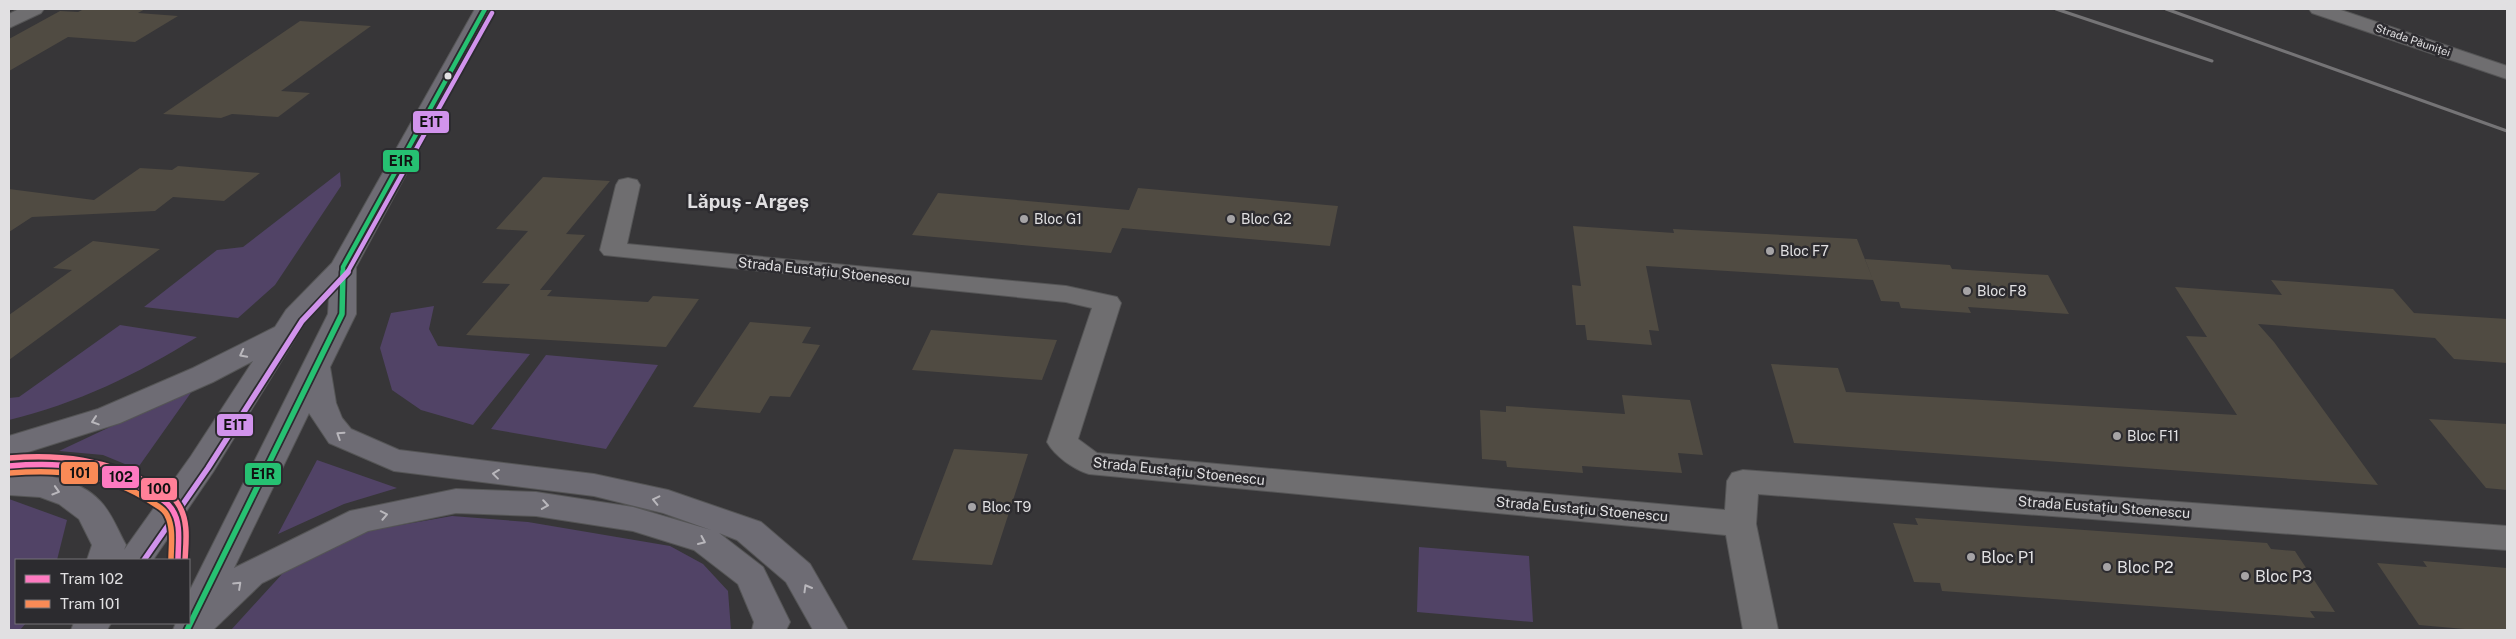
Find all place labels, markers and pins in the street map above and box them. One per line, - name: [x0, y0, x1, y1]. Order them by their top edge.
- unlabelled marker: [443, 71, 453, 81]
- place label: Bloc G1: [1034, 211, 1082, 227]
- place label: Bloc G2: [1241, 211, 1292, 227]
- marker: Bloc G1: [1018, 213, 1030, 225]
- marker: Bloc G2: [1225, 213, 1237, 225]
- place label: Bloc F7: [1780, 243, 1829, 259]
- marker: Bloc F7: [1764, 245, 1776, 257]
- place label: Bloc F8: [1977, 283, 2027, 299]
- marker: Bloc F8: [1961, 285, 1973, 297]
- place label: Bloc F11: [2127, 428, 2179, 444]
- marker: Bloc F11: [2111, 430, 2123, 442]
- place label: Bloc T9: [982, 499, 1031, 515]
- marker: Bloc T9: [966, 501, 978, 513]
- place label: Bloc P1: [1981, 548, 2034, 567]
- marker: Bloc P1: [1965, 551, 1977, 563]
- place label: Bloc P2: [2117, 558, 2173, 577]
- marker: Bloc P2: [2101, 561, 2113, 573]
- place label: Bloc P3: [2255, 567, 2312, 586]
- marker: Bloc P3: [2239, 570, 2251, 582]

